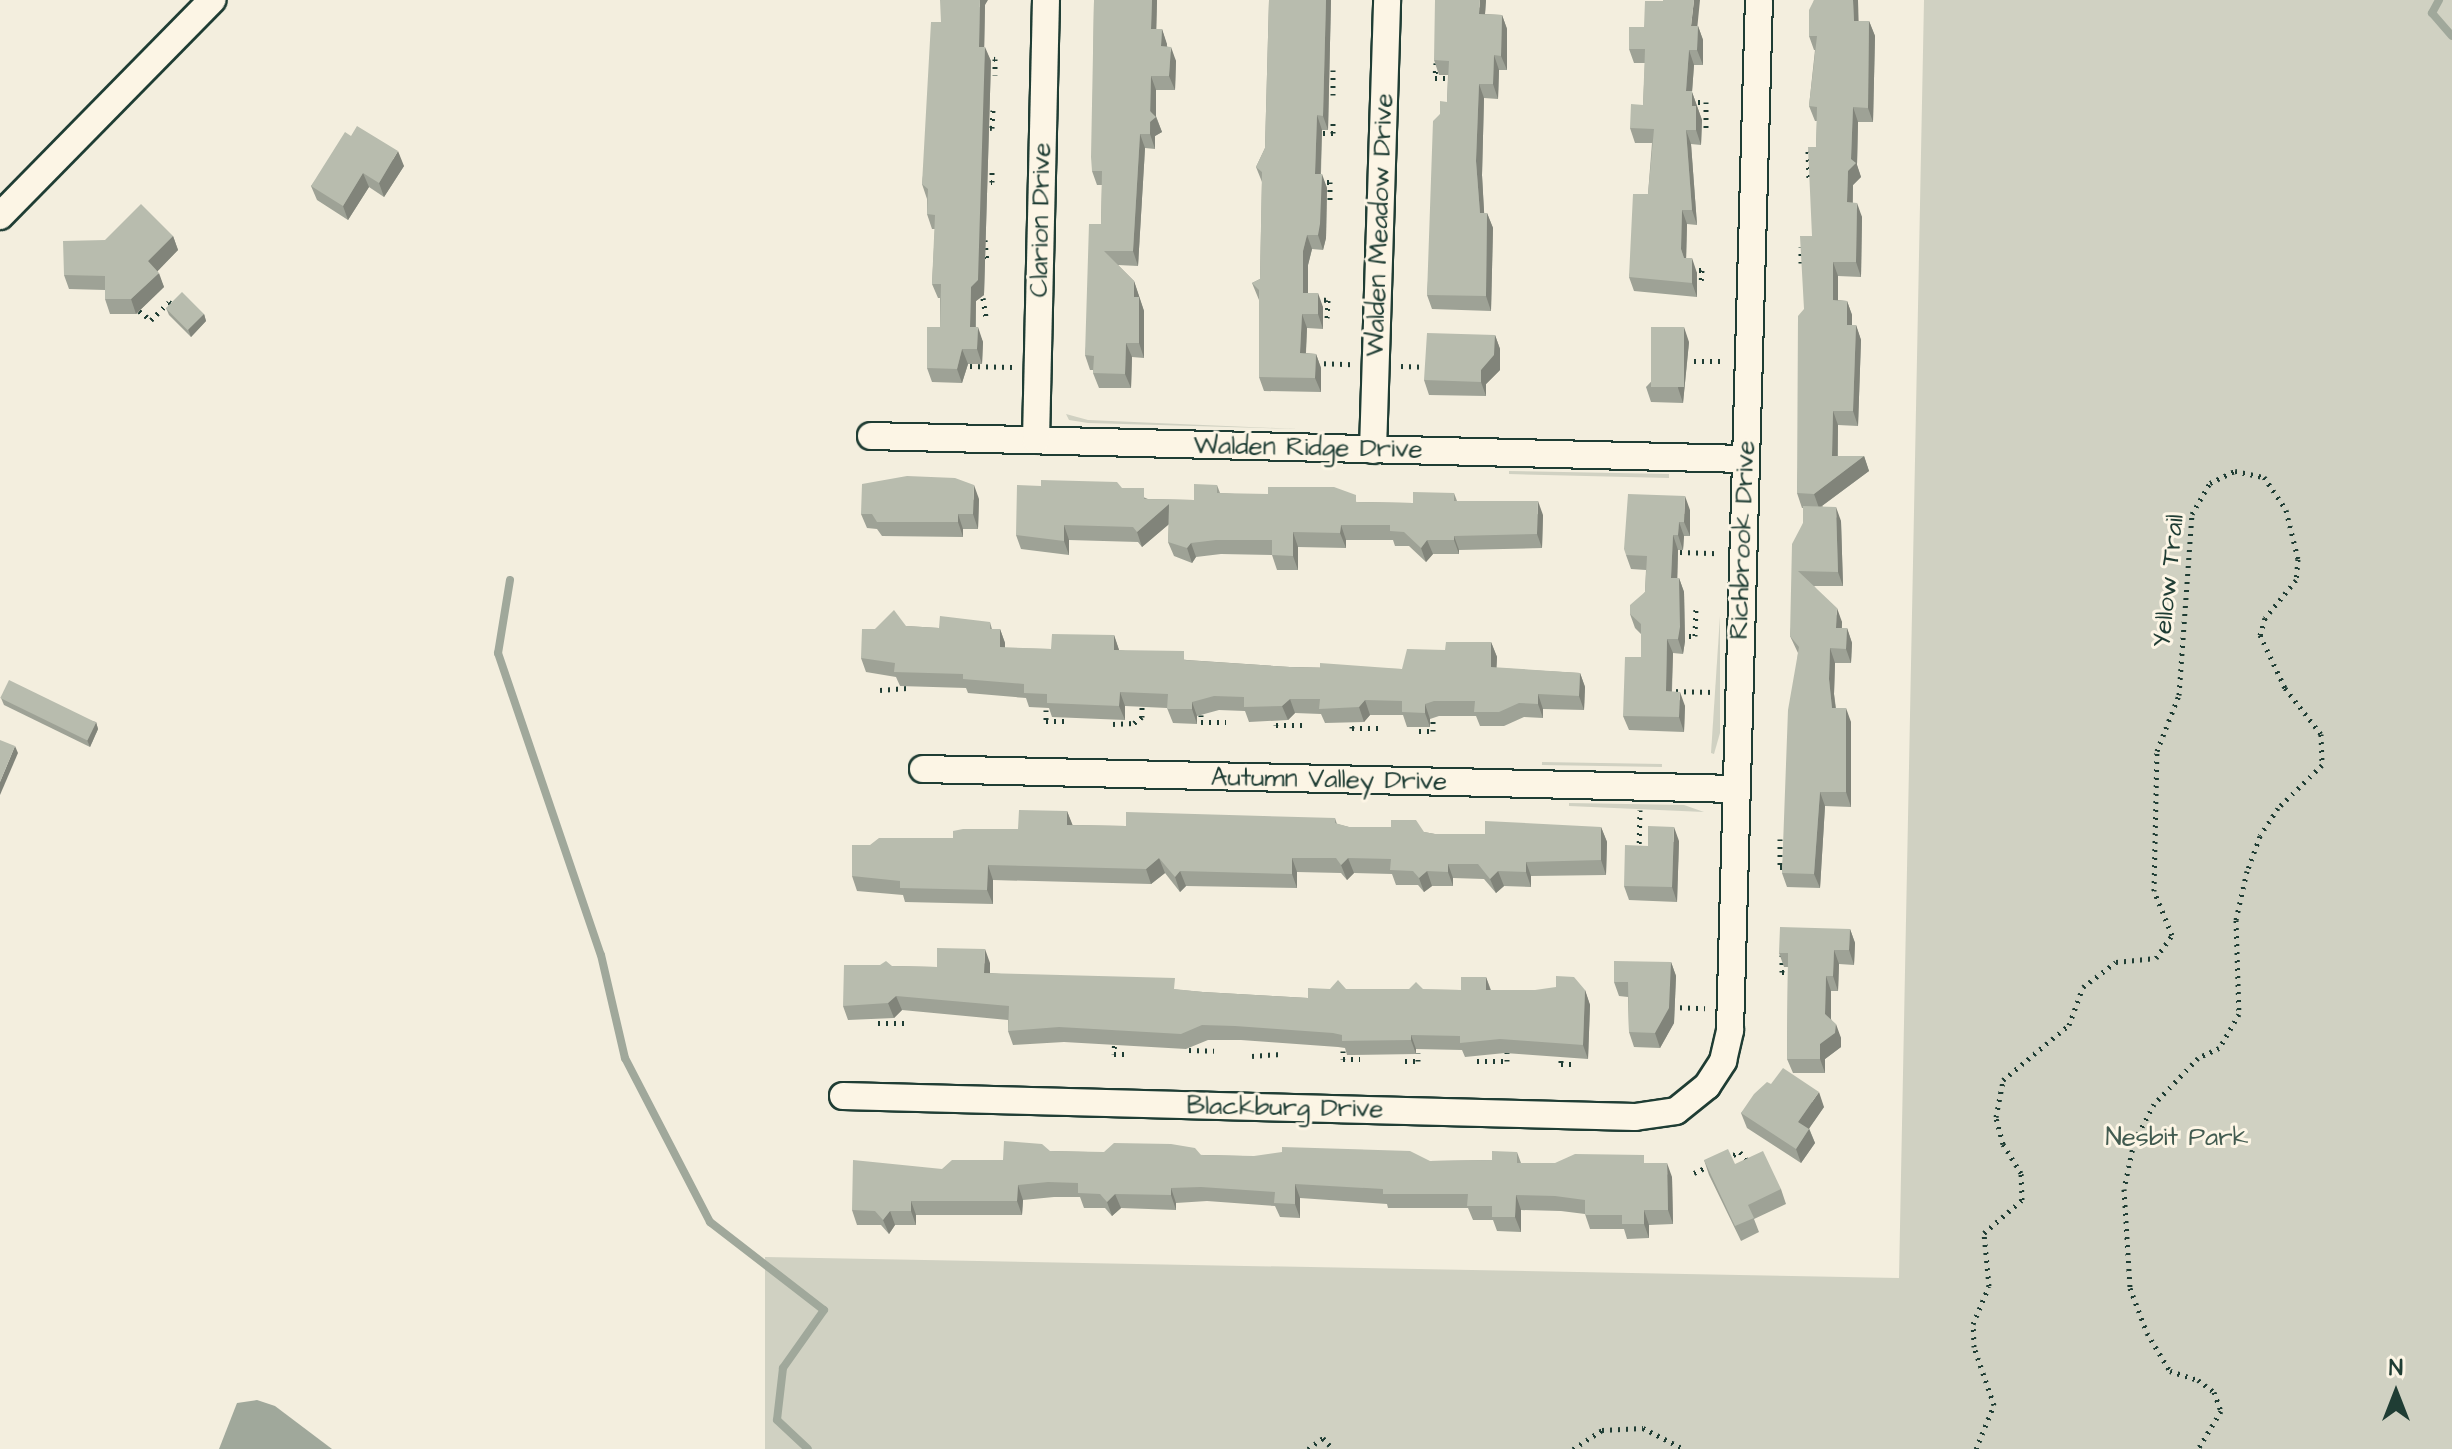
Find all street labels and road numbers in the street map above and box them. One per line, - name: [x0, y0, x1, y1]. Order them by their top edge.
- street label: Walden Meadow Drive: [1360, 93, 1400, 357]
- street label: Clarion Drive: [1024, 142, 1058, 298]
- street label: Walden Ridge Drive: [1193, 430, 1423, 466]
- street label: Richbrook Drive: [1724, 440, 1762, 640]
- street label: Yellow Trail: [2146, 513, 2192, 649]
- street label: Autumn Valley Drive: [1211, 762, 1447, 798]
- street label: Blackburg Drive: [1186, 1091, 1384, 1125]

